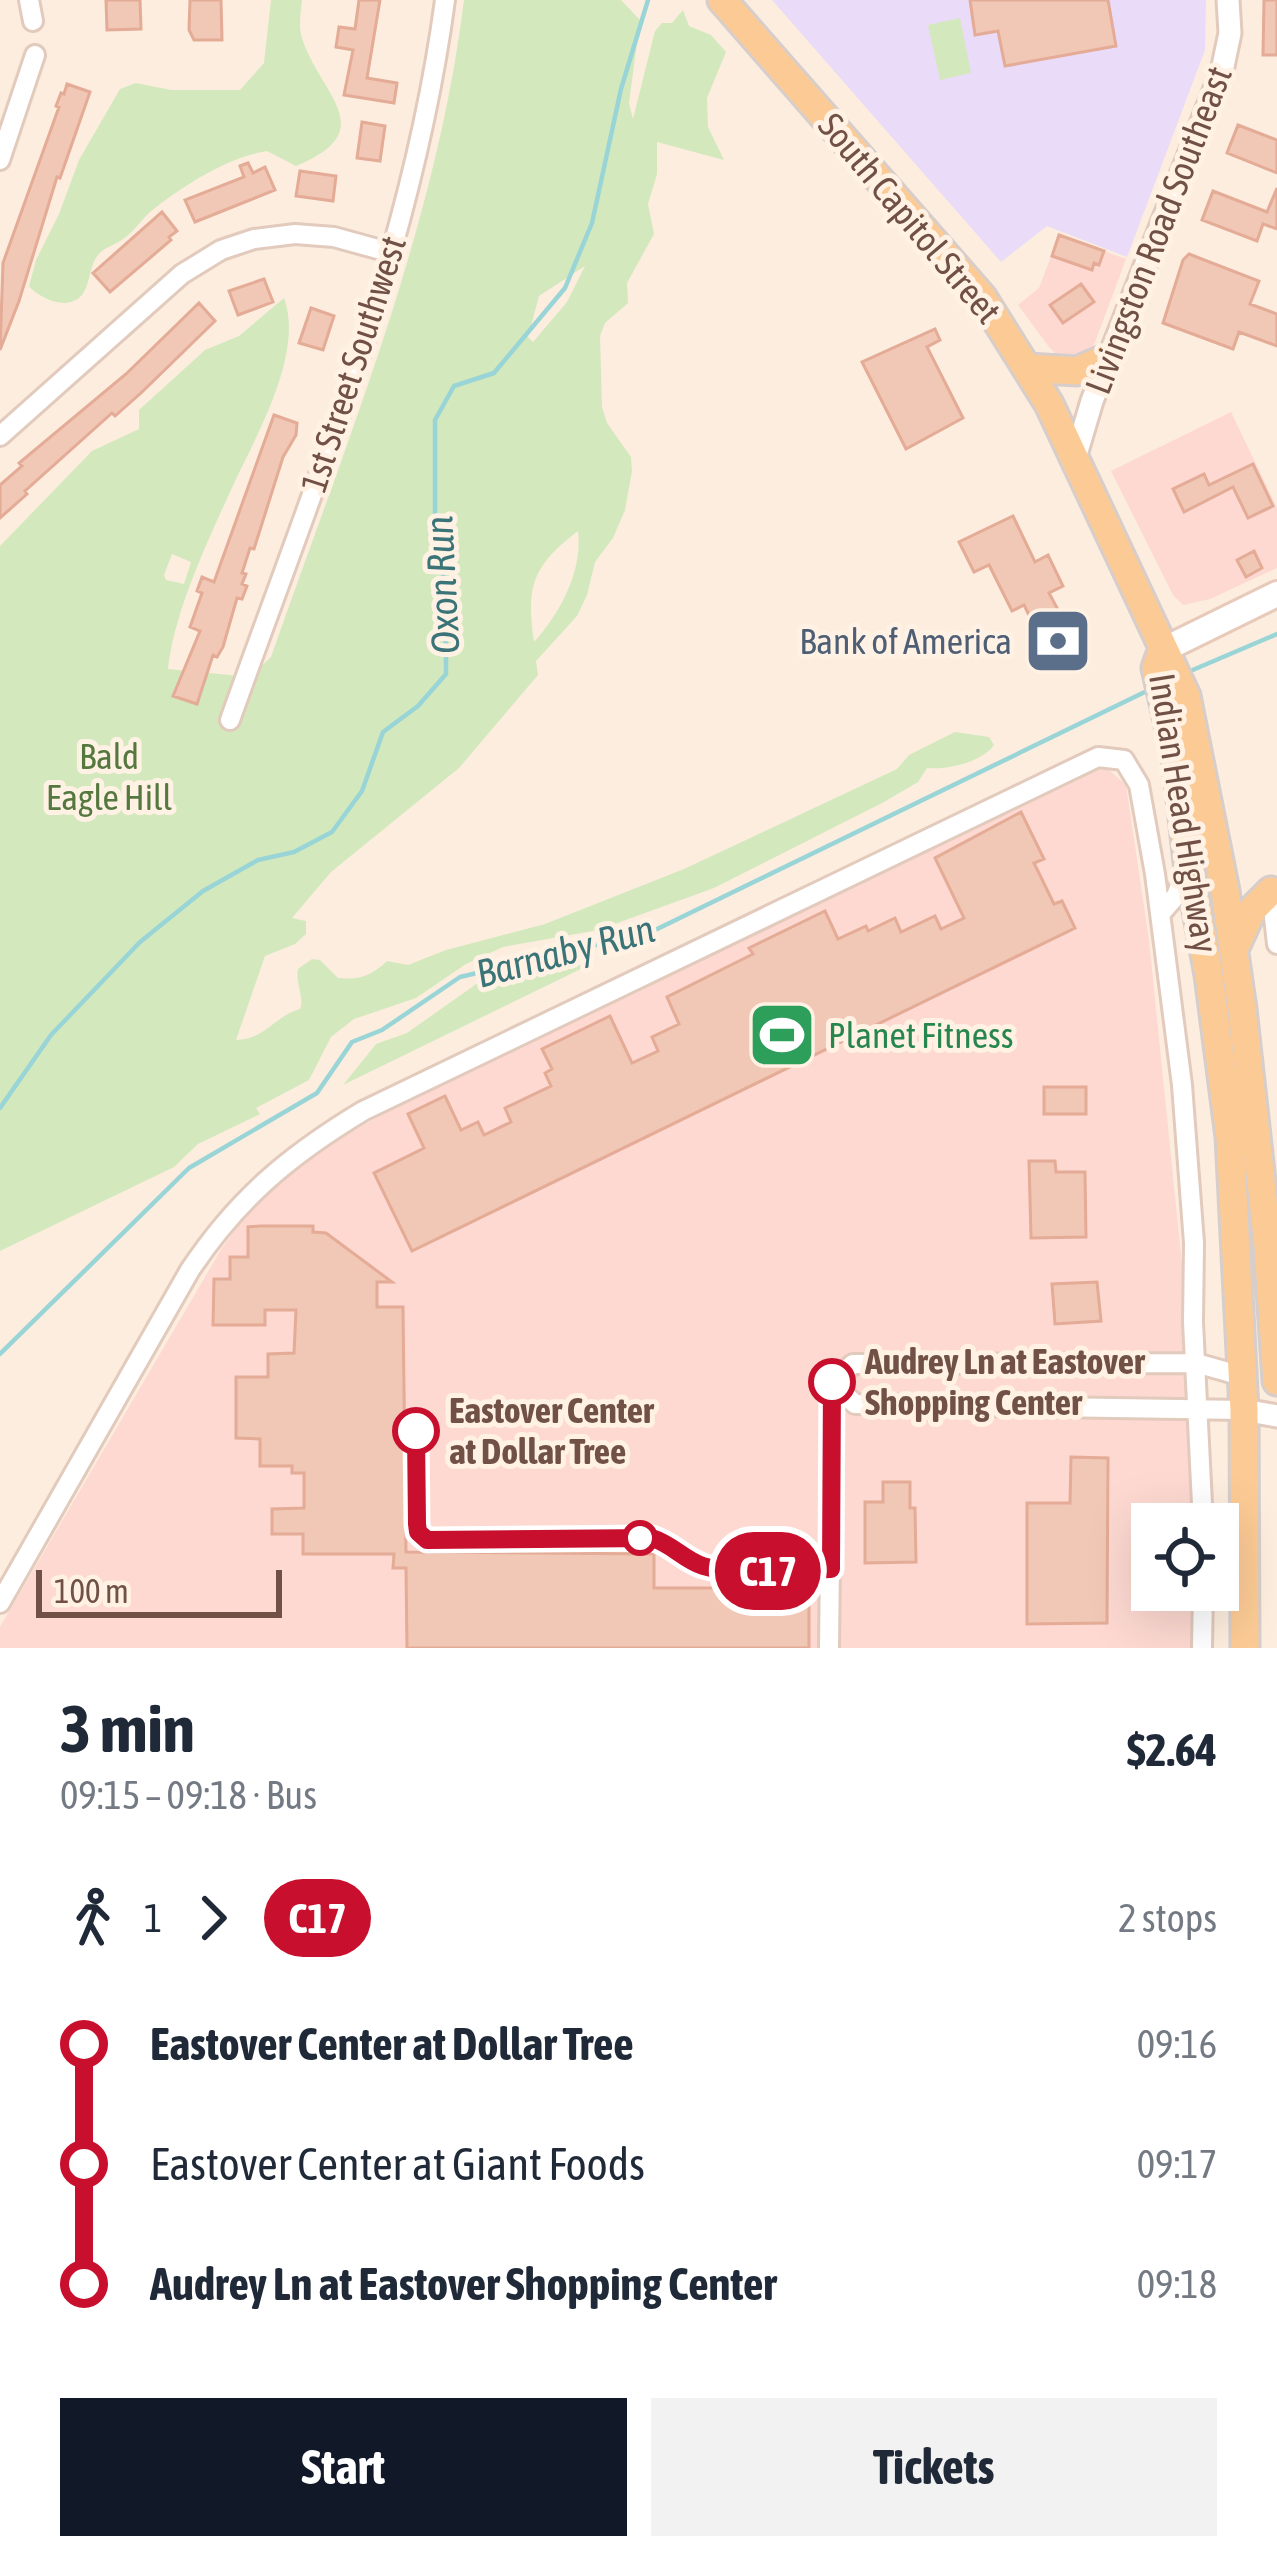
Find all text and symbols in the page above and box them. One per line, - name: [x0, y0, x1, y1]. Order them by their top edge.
- street label: Livingston Road Southeast: [1076, 60, 1240, 400]
- street label: South Capitol Street: [810, 105, 1010, 331]
- street label: 1st Street Southwest: [292, 231, 414, 497]
- water label: Oxon Run: [416, 515, 468, 655]
- bank icon: Bank of America: [1023, 606, 1093, 676]
- place label: Bank of America: [799, 620, 1012, 662]
- street label: Indian Head Highway: [1141, 670, 1227, 956]
- park label: Bald Eagle Hill: [46, 735, 173, 818]
- water label: Barnaby Run: [471, 906, 659, 996]
- sports icon: Planet Fitness: [747, 1000, 817, 1070]
- place label: Planet Fitness: [828, 1014, 1013, 1056]
- place label: Audrey Ln at Eastover Shopping Center: [864, 1340, 1146, 1423]
- marker: Audrey Ln at Eastover Shopping Center: [810, 1360, 854, 1404]
- place label: Eastover Center at Dollar Tree: [449, 1389, 655, 1472]
- marker: Eastover Center at Dollar Tree: [394, 1409, 438, 1453]
- map controls: [1131, 1503, 1239, 1611]
- button: locate: [1131, 1503, 1239, 1611]
- unlabelled marker: [624, 1522, 656, 1554]
- line badge: C17: [699, 1532, 837, 1610]
- text: C17: [739, 1547, 797, 1595]
- scale bar: [36, 1564, 282, 1617]
- text: 100 m: [54, 1572, 129, 1610]
- text: 3 min: [60, 1690, 195, 1766]
- text: $2.64: [1127, 1724, 1217, 1776]
- text: 09:15 – 09:18 · Bus: [60, 1773, 317, 1817]
- icon: walk: [60, 1885, 126, 1951]
- icon: forward: [180, 1885, 246, 1951]
- text: C17: [288, 1894, 347, 1942]
- text: 1: [144, 1896, 162, 1940]
- text: 2 stops: [1118, 1896, 1217, 1940]
- text: Eastover Center at Dollar Tree: [150, 2018, 634, 2070]
- text: 09:16: [1137, 2022, 1217, 2066]
- text: Eastover Center at Giant Foods: [150, 2138, 645, 2190]
- text: 09:17: [1137, 2142, 1217, 2186]
- text: Audrey Ln at Eastover Shopping Center: [150, 2258, 777, 2310]
- text: 09:18: [1137, 2262, 1217, 2306]
- button: Start: [60, 2398, 627, 2536]
- button: Tickets: [651, 2398, 1217, 2536]

